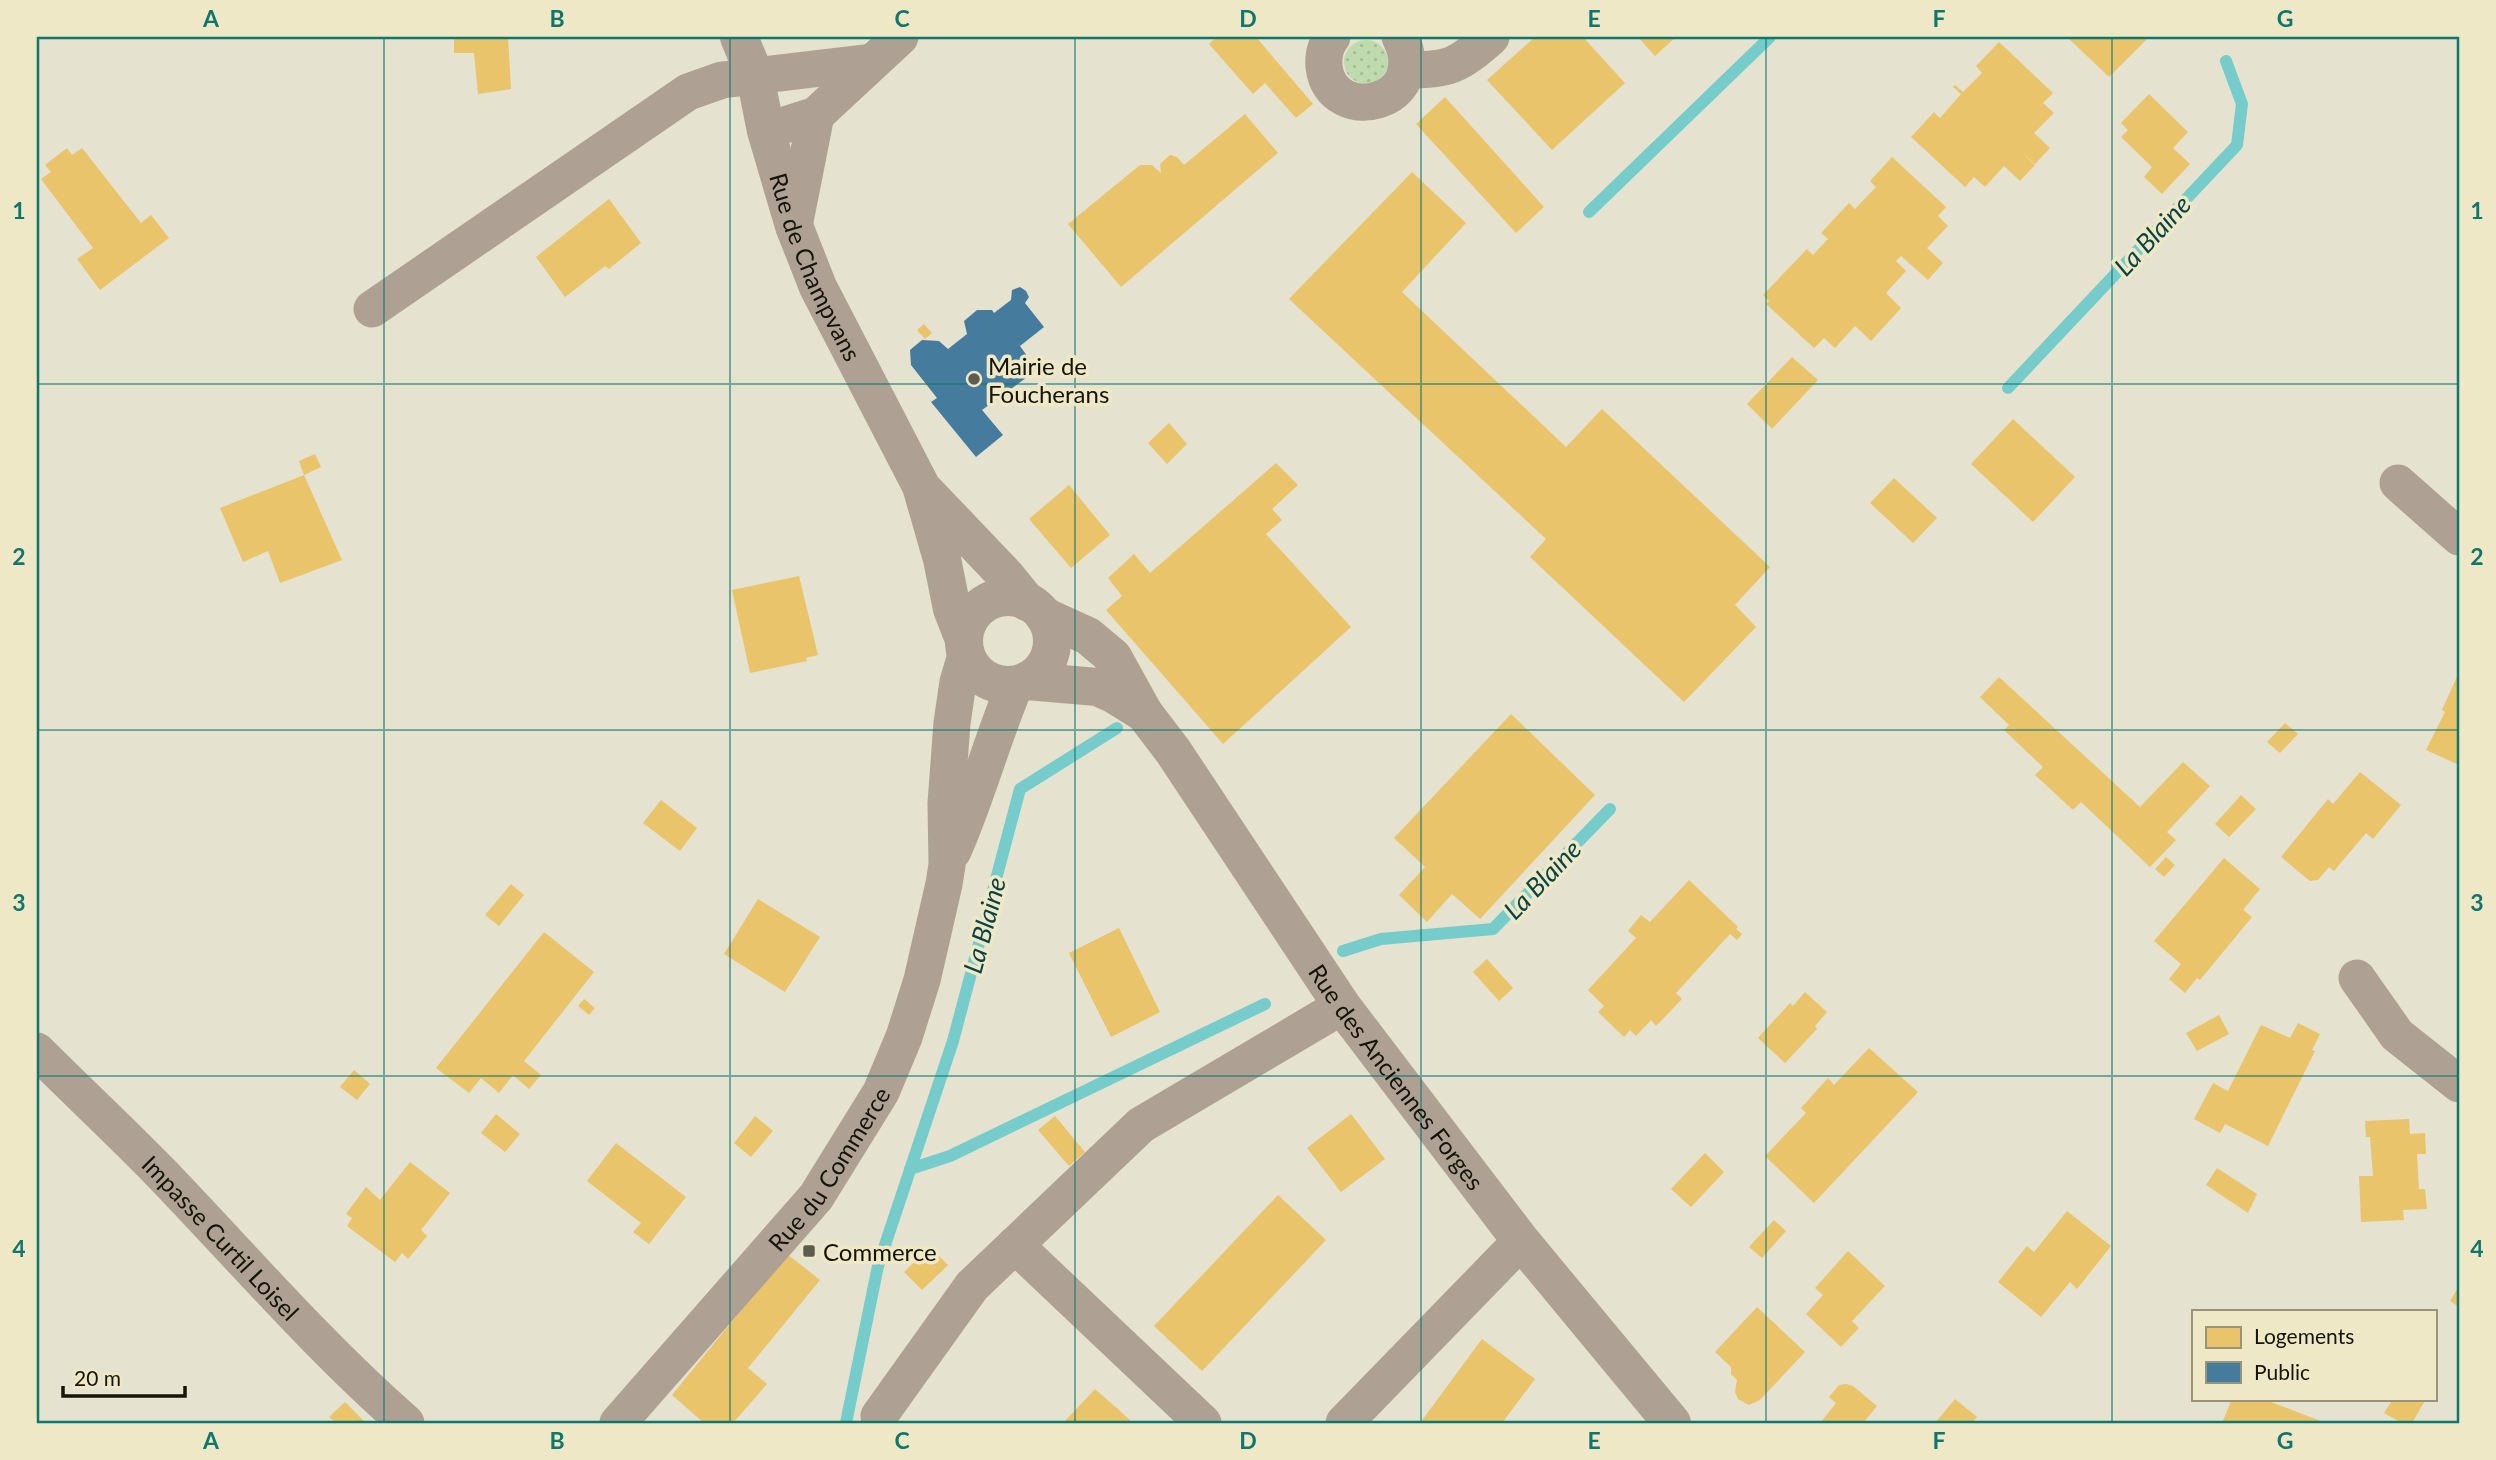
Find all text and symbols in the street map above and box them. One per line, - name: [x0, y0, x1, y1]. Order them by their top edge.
- text: A: [202, 4, 220, 32]
- text: B: [549, 4, 565, 32]
- text: C: [894, 4, 910, 32]
- text: D: [1239, 4, 1257, 32]
- text: E: [1587, 4, 1601, 32]
- text: F: [1932, 4, 1946, 32]
- text: G: [2277, 4, 2293, 32]
- street label: Rue de Champvans: [765, 169, 868, 365]
- water label: La Blaine: [2107, 188, 2197, 282]
- text: 1: [12, 196, 26, 224]
- text: 1: [2470, 196, 2484, 224]
- place label: Mairie de Foucherans: [988, 351, 1109, 408]
- marker: Mairie de Foucherans: [966, 371, 982, 387]
- text: 2: [12, 542, 26, 570]
- text: 2: [2470, 542, 2484, 570]
- water label: La Blaine: [1496, 833, 1588, 925]
- water label: La Blaine: [956, 874, 1012, 976]
- text: 3: [12, 888, 26, 916]
- text: 3: [2470, 888, 2484, 916]
- street label: Rue des Anciennes Forges: [1303, 958, 1491, 1195]
- street label: Rue du Commerce: [758, 1080, 892, 1254]
- street label: Impasse Curtil Loisel: [137, 1149, 306, 1326]
- text: 4: [12, 1234, 26, 1262]
- text: 4: [2470, 1234, 2484, 1262]
- place label: Commerce: [823, 1237, 937, 1265]
- marker: Commerce: [801, 1243, 817, 1259]
- legend: [2192, 1310, 2436, 1400]
- text: Logements: [2254, 1323, 2354, 1348]
- scale bar: [63, 1355, 186, 1399]
- text: Public: [2254, 1359, 2310, 1384]
- text: 20 m: [74, 1365, 121, 1390]
- text: A: [202, 1426, 220, 1454]
- text: B: [549, 1426, 565, 1454]
- text: C: [894, 1426, 910, 1454]
- text: D: [1239, 1426, 1257, 1454]
- text: E: [1587, 1426, 1601, 1454]
- text: F: [1932, 1426, 1946, 1454]
- text: G: [2277, 1426, 2293, 1454]

